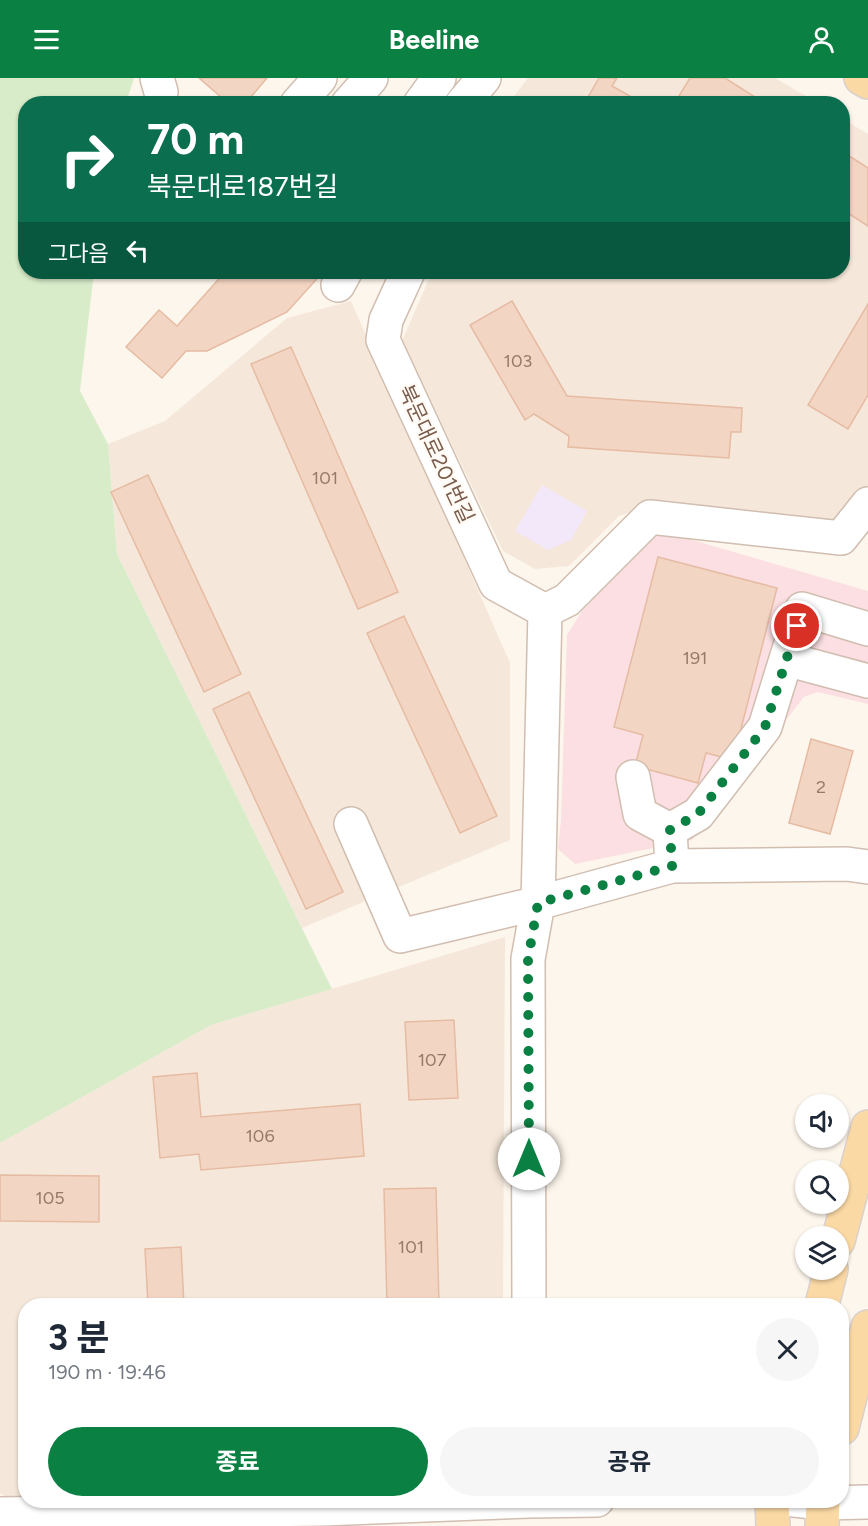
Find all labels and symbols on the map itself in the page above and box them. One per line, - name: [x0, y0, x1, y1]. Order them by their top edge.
- house number: 103: [504, 350, 532, 372]
- street label: 북문대로201번길: [393, 381, 479, 527]
- house number: 101: [312, 467, 338, 489]
- pin: [771, 600, 822, 651]
- house number: 191: [682, 647, 708, 669]
- house number: 2: [816, 776, 826, 798]
- house number: 107: [418, 1049, 447, 1071]
- house number: 106: [245, 1125, 275, 1147]
- position arrow: [497, 1127, 561, 1191]
- house number: 105: [35, 1187, 65, 1209]
- house number: 101: [398, 1236, 424, 1258]

